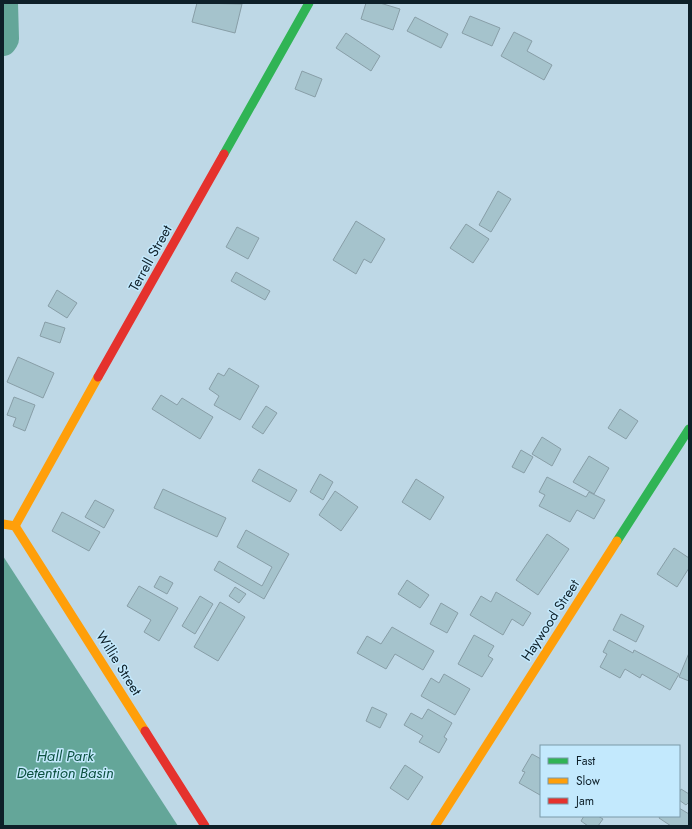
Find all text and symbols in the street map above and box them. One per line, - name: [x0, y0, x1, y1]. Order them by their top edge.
- street label: Terrell Street: [124, 221, 177, 295]
- street label: Haywood Street: [516, 575, 584, 665]
- street label: Willie Street: [91, 627, 147, 700]
- water label: Hall Park Detention Basin: [16, 745, 114, 784]
- legend: [540, 745, 680, 817]
- text: Fast: [576, 752, 595, 770]
- text: Slow: [576, 772, 601, 790]
- text: Jam: [574, 792, 594, 810]

